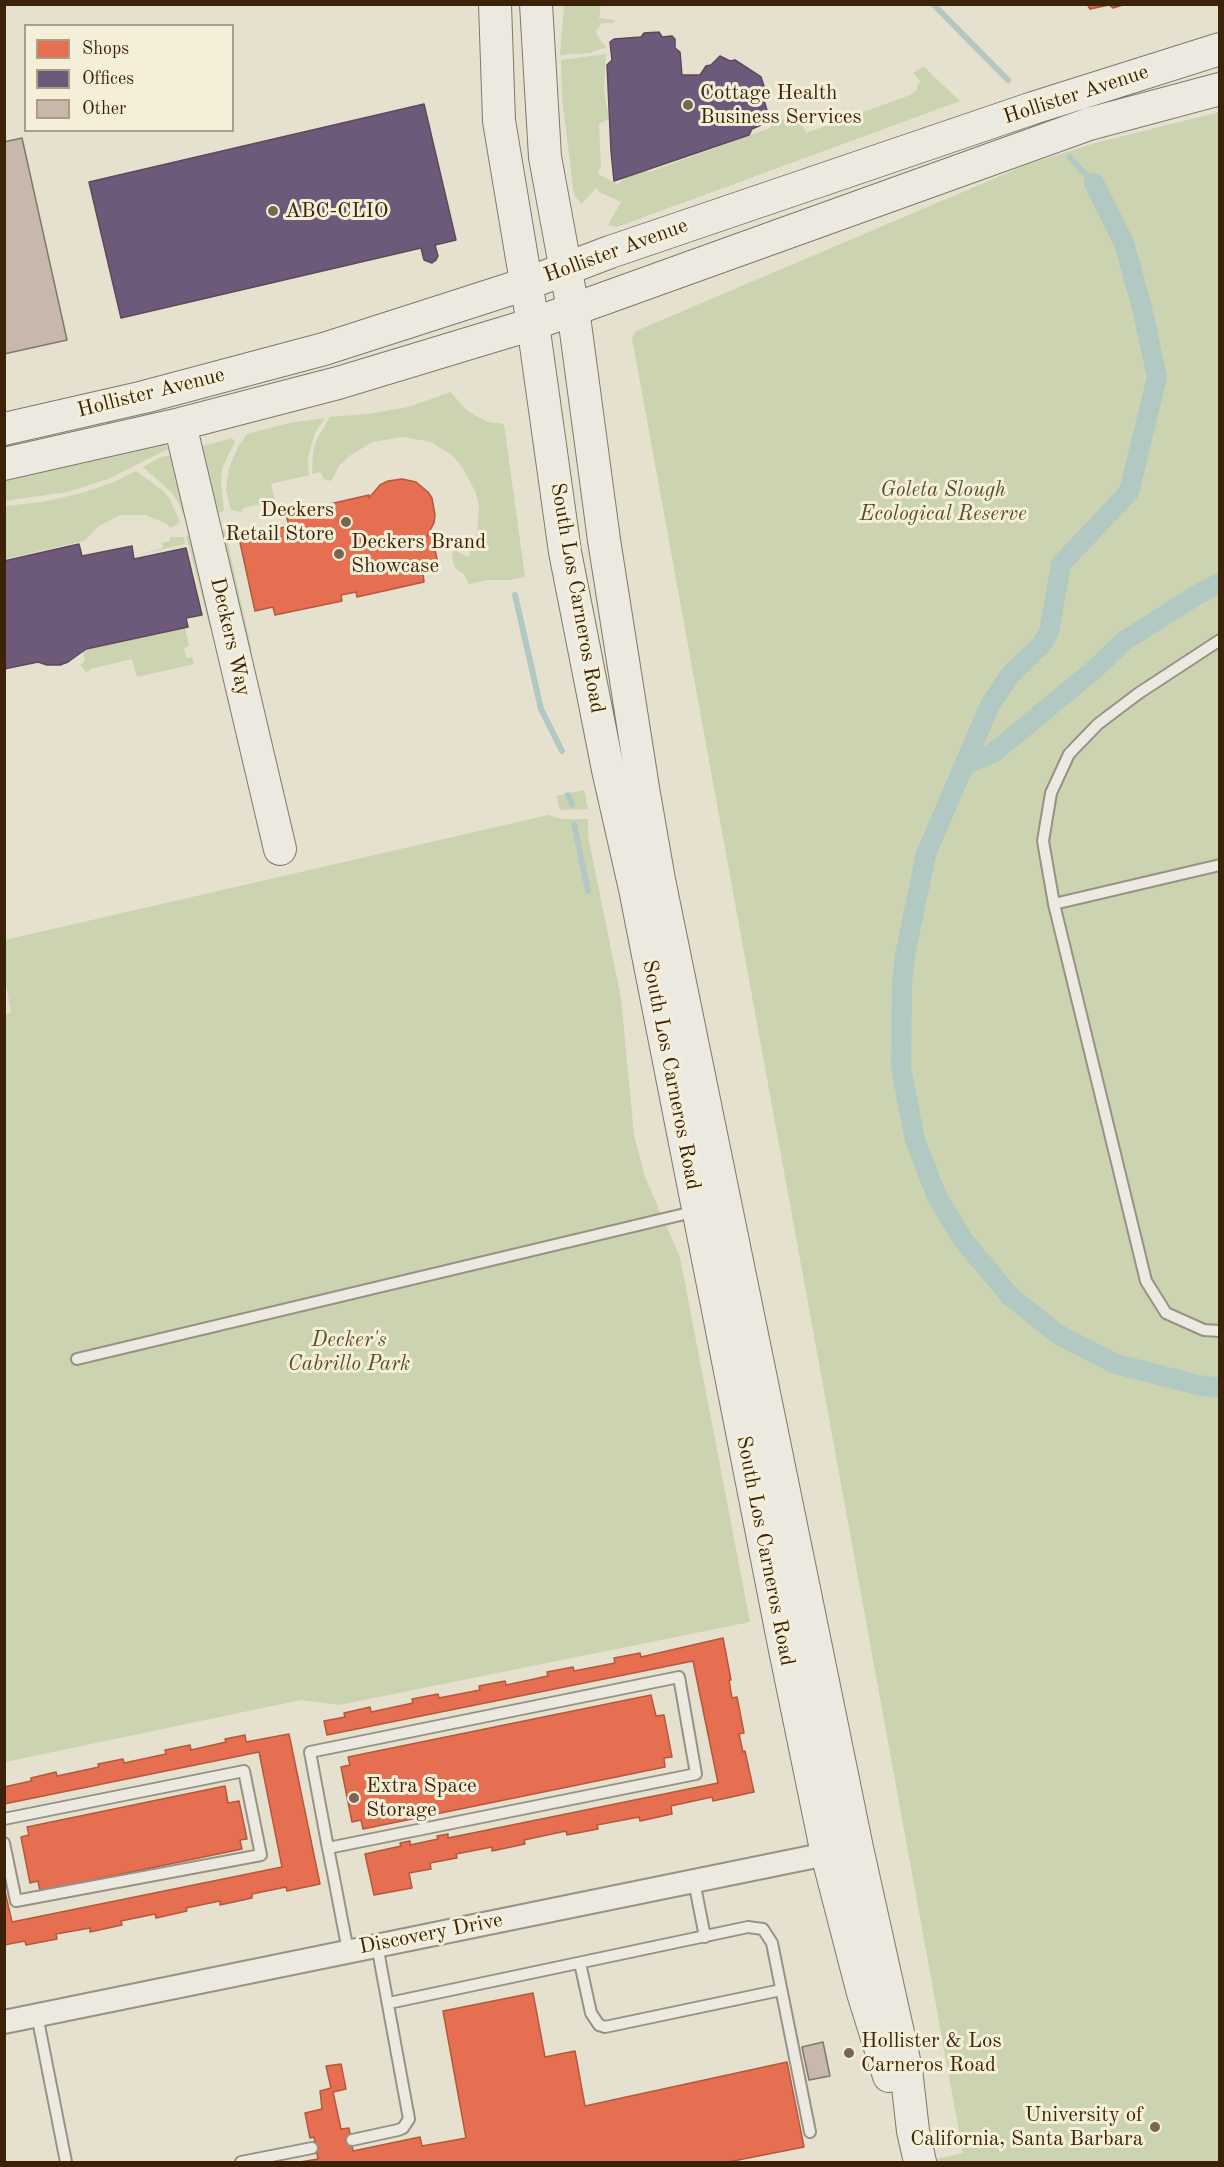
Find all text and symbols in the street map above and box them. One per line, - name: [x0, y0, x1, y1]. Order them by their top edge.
- legend: [24, 24, 234, 132]
- text: Shops: [82, 40, 129, 58]
- street label: Hollister Avenue: [1000, 60, 1152, 130]
- text: Offices: [82, 70, 134, 88]
- place label: Cottage Health Business Services: [700, 80, 862, 130]
- marker: Cottage Health Business Services: [681, 98, 695, 112]
- text: Other: [82, 100, 126, 118]
- place label: ABC-CLIO: [285, 198, 388, 224]
- marker: ABC-CLIO: [266, 204, 280, 218]
- street label: Hollister Avenue: [541, 213, 691, 289]
- street label: Hollister Avenue: [75, 362, 227, 424]
- park label: Goleta Slough Ecological Reserve: [859, 477, 1027, 527]
- street label: South Los Carneros Road: [544, 481, 610, 715]
- place label: Deckers Retail Store: [225, 497, 334, 547]
- marker: Deckers Retail Store: [339, 515, 353, 529]
- place label: Deckers Brand Showcase: [351, 529, 486, 579]
- marker: Deckers Brand Showcase: [332, 547, 346, 561]
- street label: Deckers Way: [204, 575, 256, 699]
- street label: South Los Carneros Road: [636, 958, 706, 1192]
- park label: Decker's Cabrillo Park: [288, 1327, 410, 1377]
- street label: South Los Carneros Road: [730, 1434, 800, 1668]
- place label: Extra Space Storage: [366, 1773, 477, 1823]
- marker: Extra Space Storage: [347, 1791, 361, 1805]
- street label: Discovery Drive: [357, 1908, 505, 1960]
- place label: Hollister & Los Carneros Road: [861, 2028, 1002, 2078]
- marker: Hollister & Los Carneros Road: [842, 2046, 856, 2060]
- place label: University of California, Santa Barbara: [910, 2102, 1143, 2152]
- marker: University of California, Santa Barbara: [1148, 2120, 1162, 2134]

